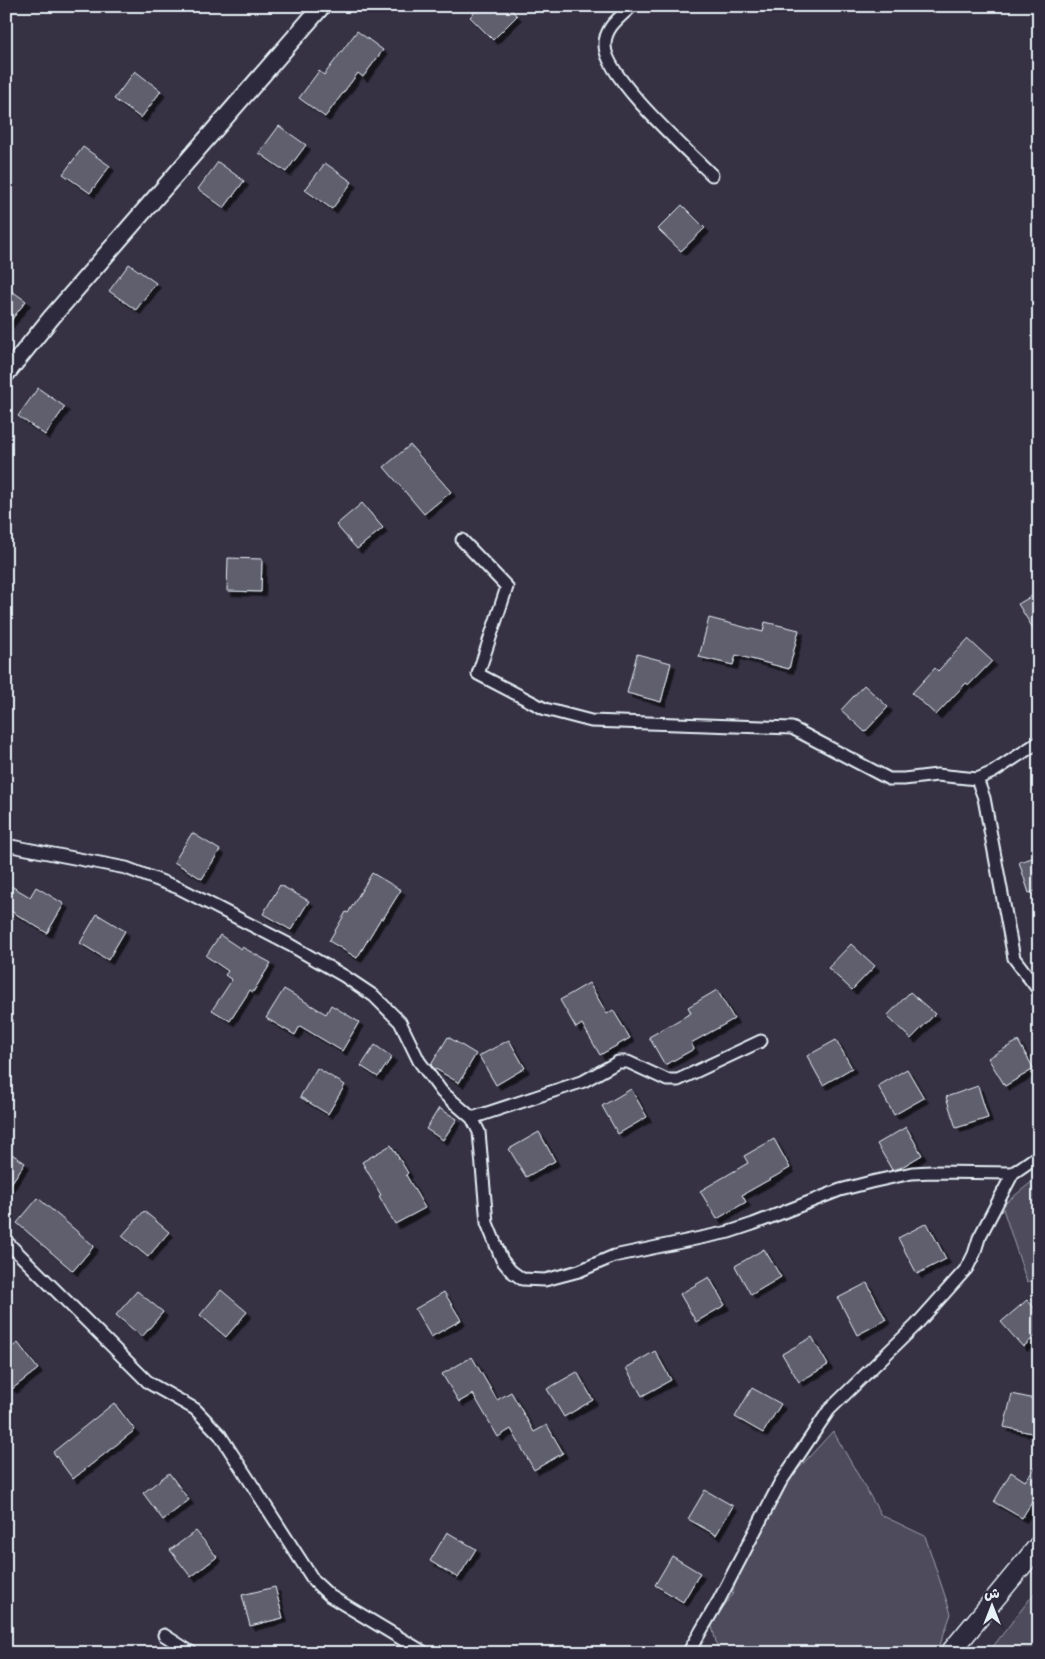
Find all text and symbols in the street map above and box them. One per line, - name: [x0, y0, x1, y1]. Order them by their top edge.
- north arrow: [968, 1582, 1018, 1632]
- text: ش: [984, 1585, 1000, 1605]

